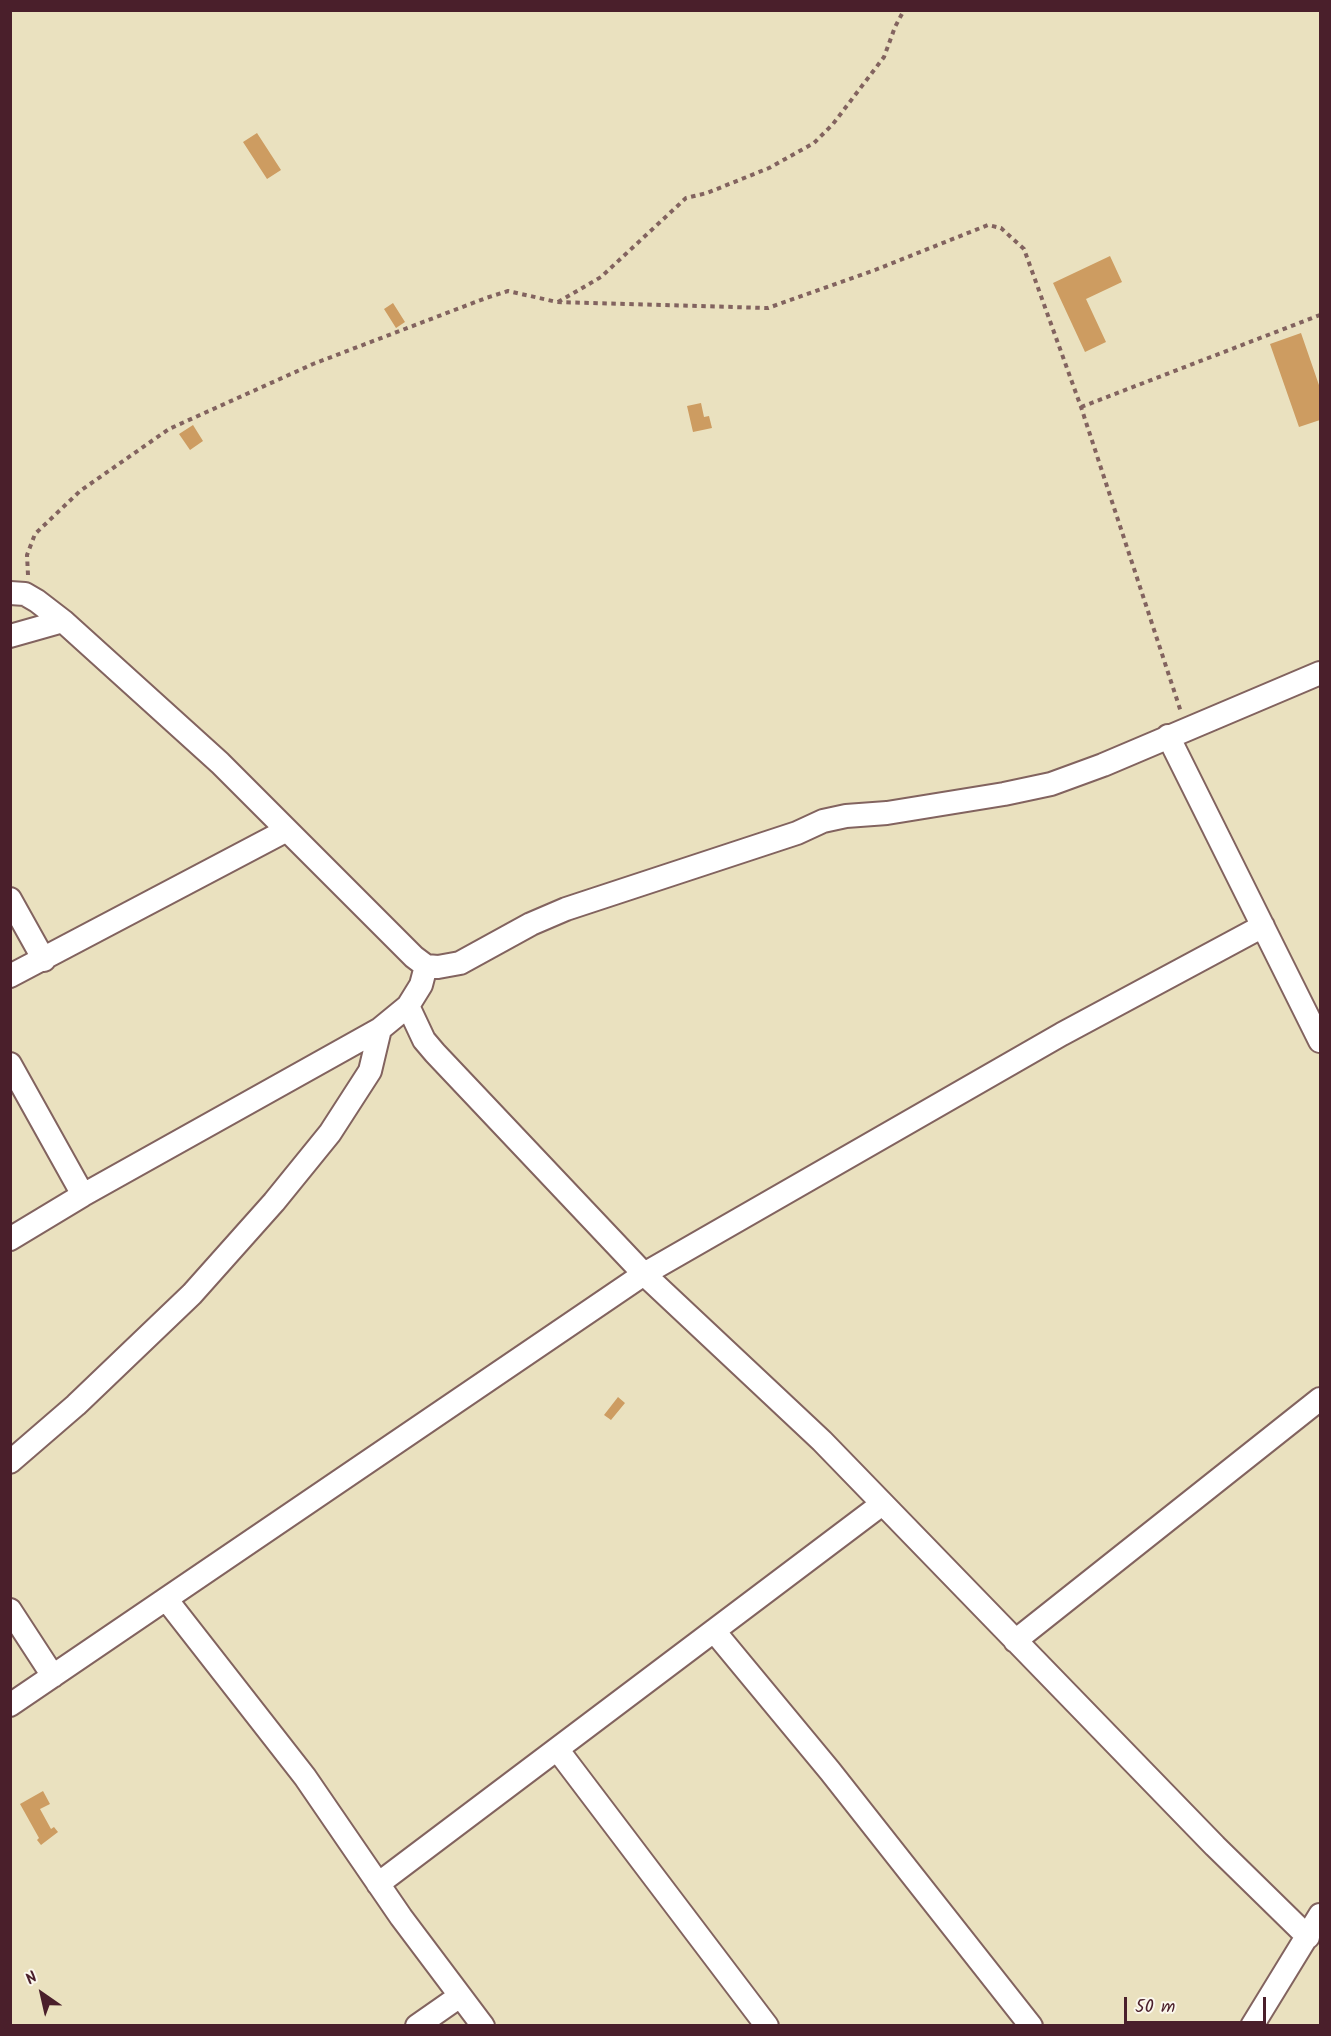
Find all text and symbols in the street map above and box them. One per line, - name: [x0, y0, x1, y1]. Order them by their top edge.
- north arrow: [12, 1964, 72, 2024]
- text: N: [20, 1965, 43, 1992]
- scale bar: [1127, 1985, 1270, 2023]
- text: 50 m: [1135, 1993, 1175, 2022]

